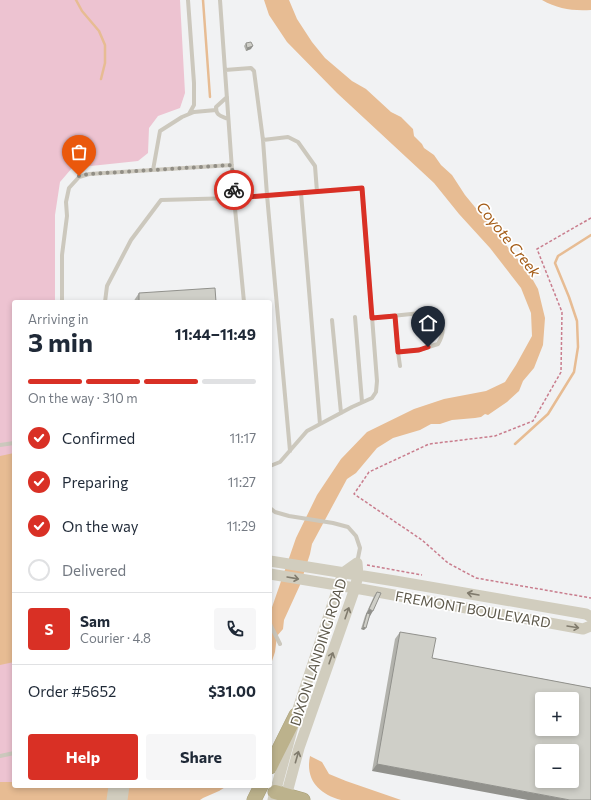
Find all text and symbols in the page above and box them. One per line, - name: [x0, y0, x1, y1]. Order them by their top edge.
- pin: [62, 135, 96, 176]
- icon: bag: [68, 141, 90, 163]
- courier: [214, 170, 254, 210]
- icon: bike: [223, 179, 245, 201]
- water label: Coyote Creek: [473, 198, 545, 281]
- pin: [411, 306, 445, 347]
- text: Arriving in: [28, 311, 88, 327]
- icon: home: [417, 312, 439, 334]
- text: 11:44–11:49: [175, 325, 256, 343]
- text: 3 min: [28, 326, 93, 357]
- text: On the way · 310 m: [28, 390, 138, 406]
- icon: check: [28, 427, 50, 449]
- text: Confirmed: [62, 429, 135, 447]
- text: 11:17: [229, 430, 256, 446]
- icon: check: [28, 471, 50, 493]
- text: Preparing: [62, 473, 128, 491]
- text: 11:27: [228, 474, 256, 490]
- icon: check: [28, 515, 50, 537]
- text: On the way: [62, 517, 139, 535]
- text: 11:29: [227, 518, 256, 534]
- text: Delivered: [62, 561, 126, 579]
- one-way arrow: [286, 574, 299, 582]
- street label: DIXON LANDING ROAD: [286, 576, 350, 728]
- street label: FREMONT BOULEVARD: [394, 587, 552, 631]
- one-way arrow: [467, 590, 480, 598]
- one-way arrow: [343, 607, 351, 619]
- button: phone: [214, 608, 256, 650]
- text: Sam: [80, 612, 110, 630]
- text: S: [44, 620, 54, 638]
- one-way arrow: [566, 623, 579, 631]
- text: Courier · 4.8: [80, 630, 151, 646]
- one-way arrow: [327, 653, 335, 665]
- text: Order #5652: [28, 682, 116, 700]
- text: $31.00: [208, 682, 256, 700]
- map controls: [535, 692, 579, 788]
- button: +: [535, 692, 579, 736]
- button: Help: [28, 734, 138, 780]
- button: Share: [146, 734, 256, 780]
- button: −: [535, 744, 579, 788]
- one-way arrow: [294, 751, 301, 764]

